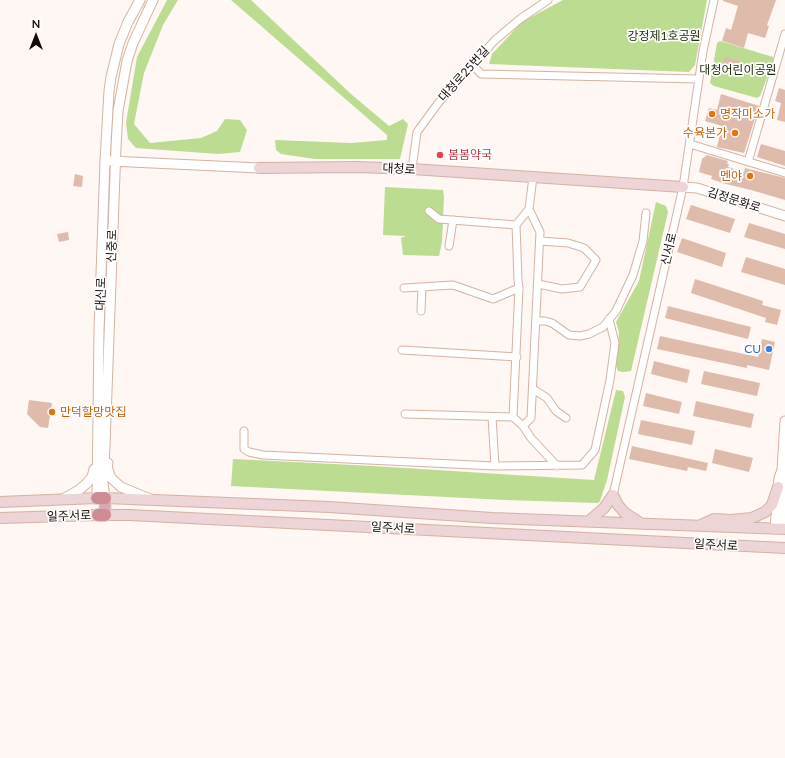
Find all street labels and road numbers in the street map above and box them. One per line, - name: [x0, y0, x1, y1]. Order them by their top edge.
- street label: 대청로25번길: [436, 43, 492, 105]
- street label: 대청로: [382, 161, 416, 177]
- street label: 김정문화로: [706, 185, 762, 215]
- street label: 신중로: [104, 229, 120, 263]
- street label: 신서로: [658, 231, 680, 267]
- street label: 대신로: [93, 277, 109, 311]
- street label: 일주서로: [47, 508, 91, 524]
- street label: 일주서로: [371, 520, 415, 536]
- street label: 일주서로: [694, 537, 738, 553]

